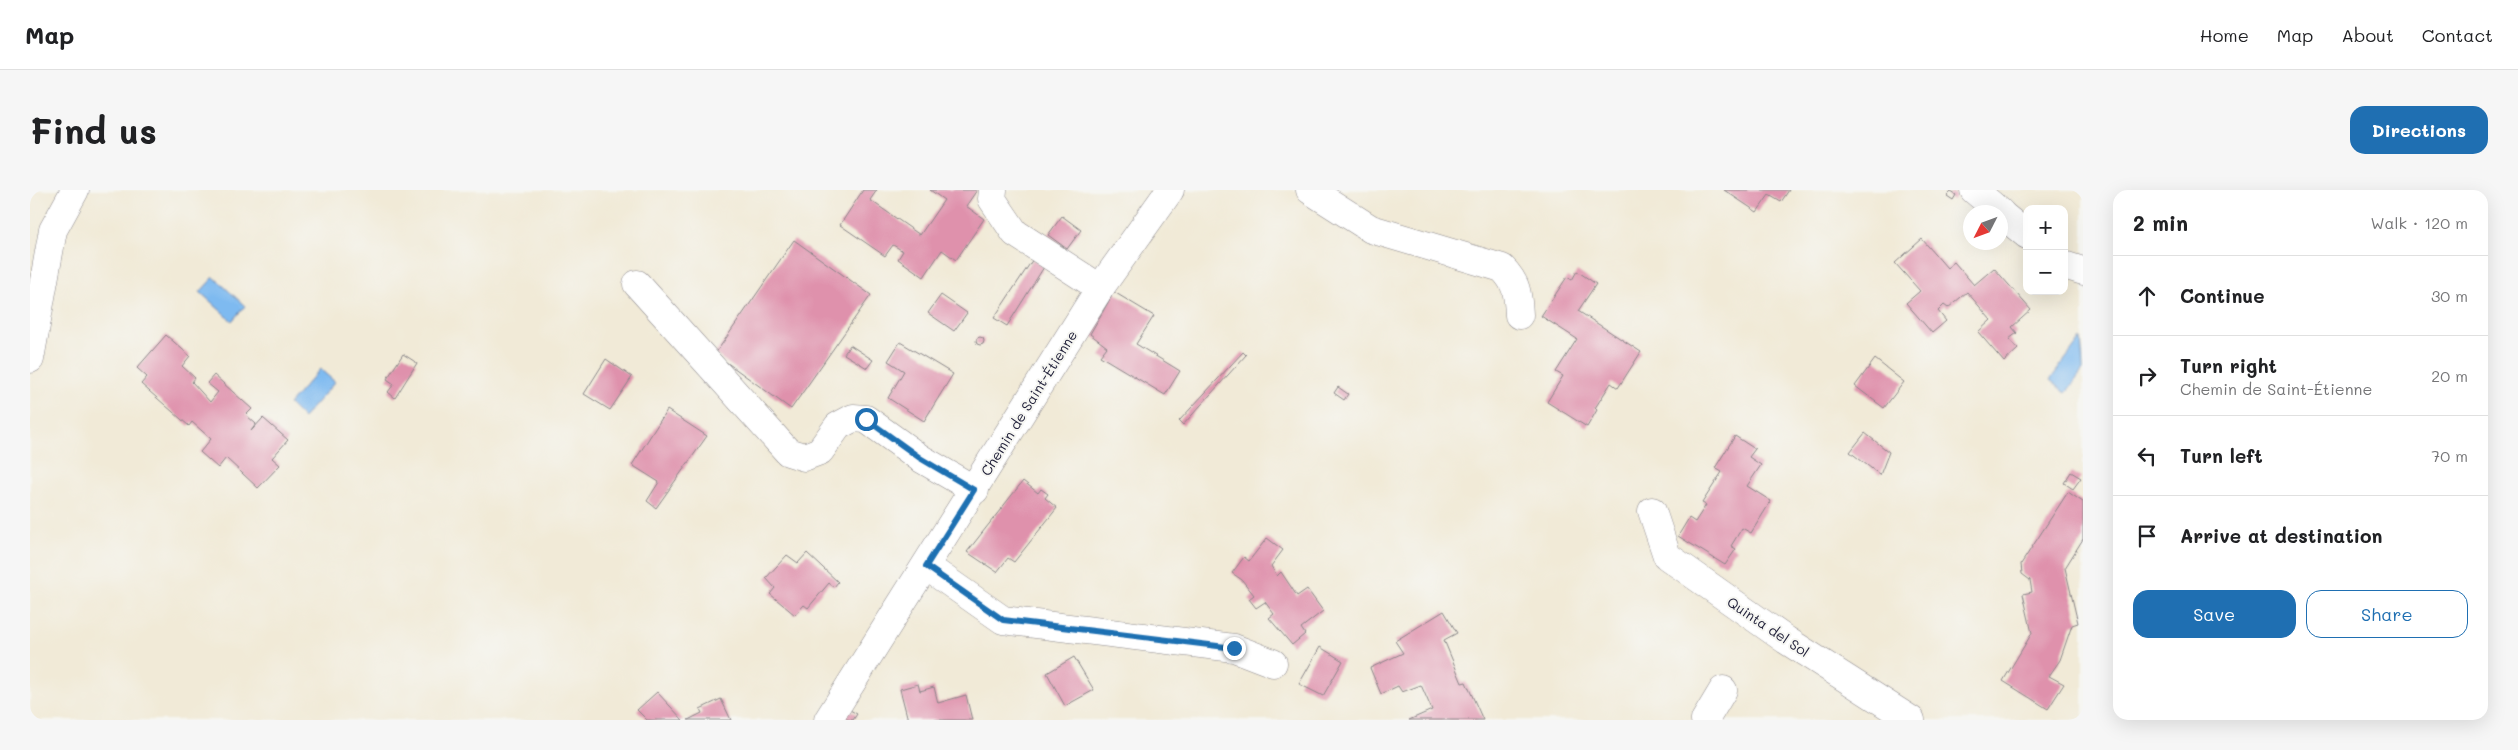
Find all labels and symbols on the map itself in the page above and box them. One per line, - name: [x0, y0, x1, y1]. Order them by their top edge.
- north arrow: [1963, 205, 2008, 250]
- street label: Chemin de Saint-Étienne: [976, 326, 1081, 479]
- route start: [855, 408, 878, 431]
- street label: Quinta del Sol: [1723, 592, 1813, 661]
- route end: [1223, 637, 1246, 660]

